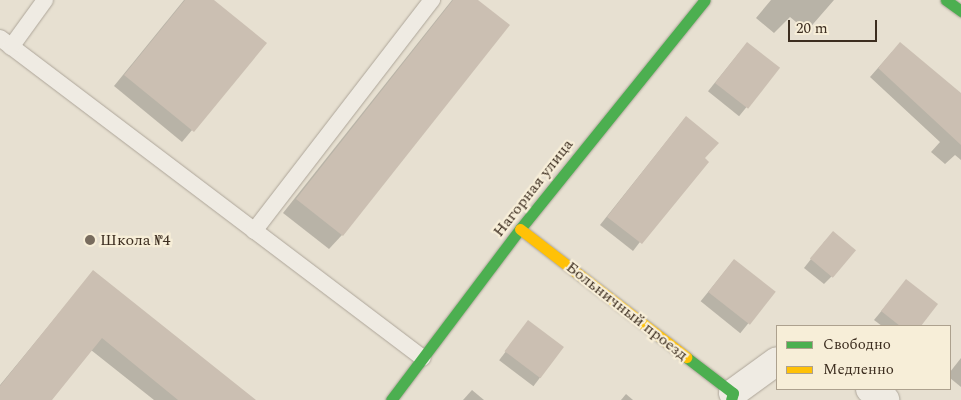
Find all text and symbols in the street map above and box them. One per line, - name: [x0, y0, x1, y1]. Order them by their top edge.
- scale bar: [791, 10, 880, 42]
- text: 20 m: [796, 17, 828, 40]
- street label: Нагорная улица: [489, 135, 577, 241]
- place label: Школа №4: [100, 230, 171, 250]
- marker: Школа №4: [84, 234, 96, 246]
- street label: Больничный проезд: [562, 257, 692, 365]
- legend: [776, 325, 951, 390]
- text: Свободно: [823, 333, 891, 356]
- text: Медленно: [823, 358, 894, 381]

